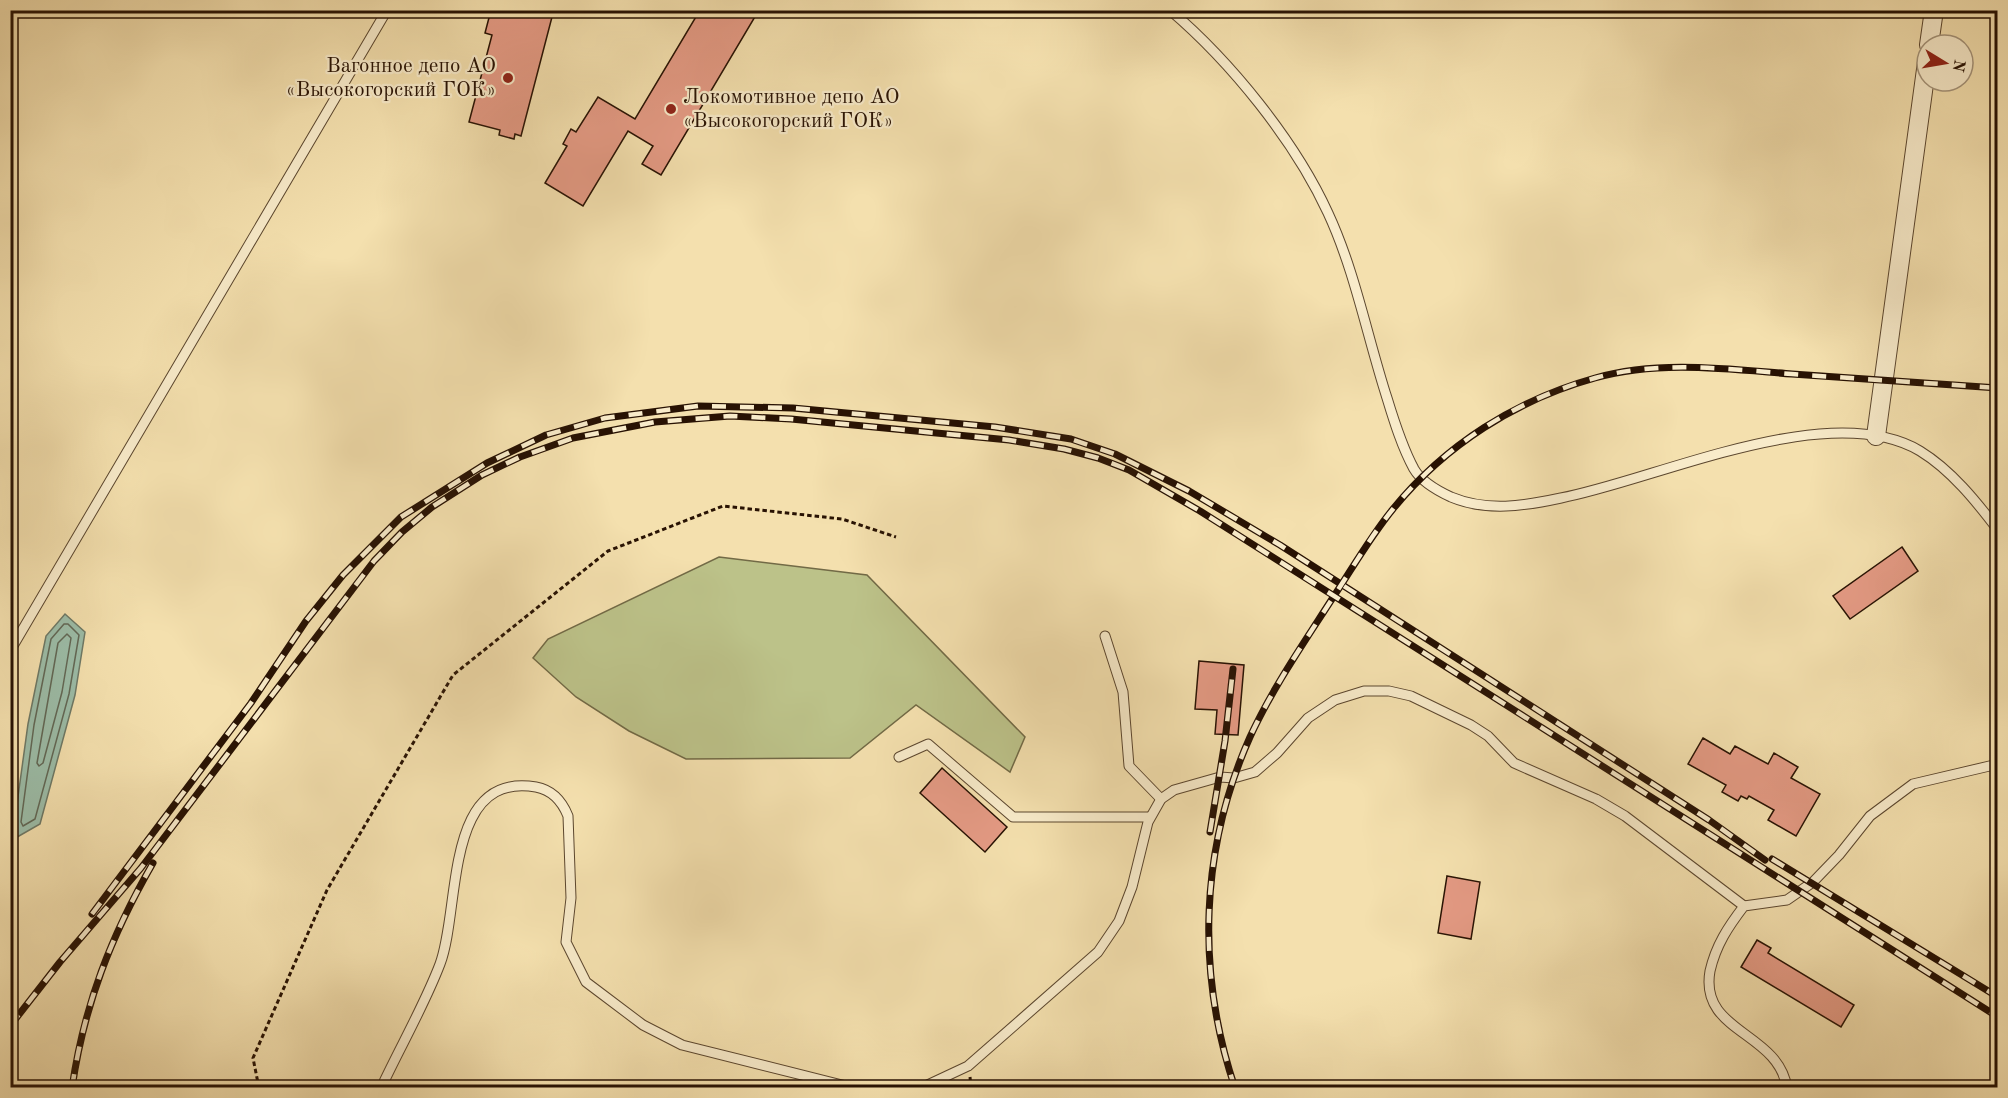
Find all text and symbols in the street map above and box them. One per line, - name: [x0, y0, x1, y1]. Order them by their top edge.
- north arrow: [1915, 33, 1975, 93]
- place label: Вагонное депо АО «Высокогорский ГОК»: [286, 56, 496, 101]
- text: N: [1949, 58, 1967, 74]
- marker: Вагонное депо АО «Высокогорский ГОК»: [501, 71, 515, 85]
- place label: Локомотивное депо АО «Высокогорский ГОК»: [683, 87, 899, 132]
- marker: Локомотивное депо АО «Высокогорский ГОК»: [664, 102, 678, 116]

